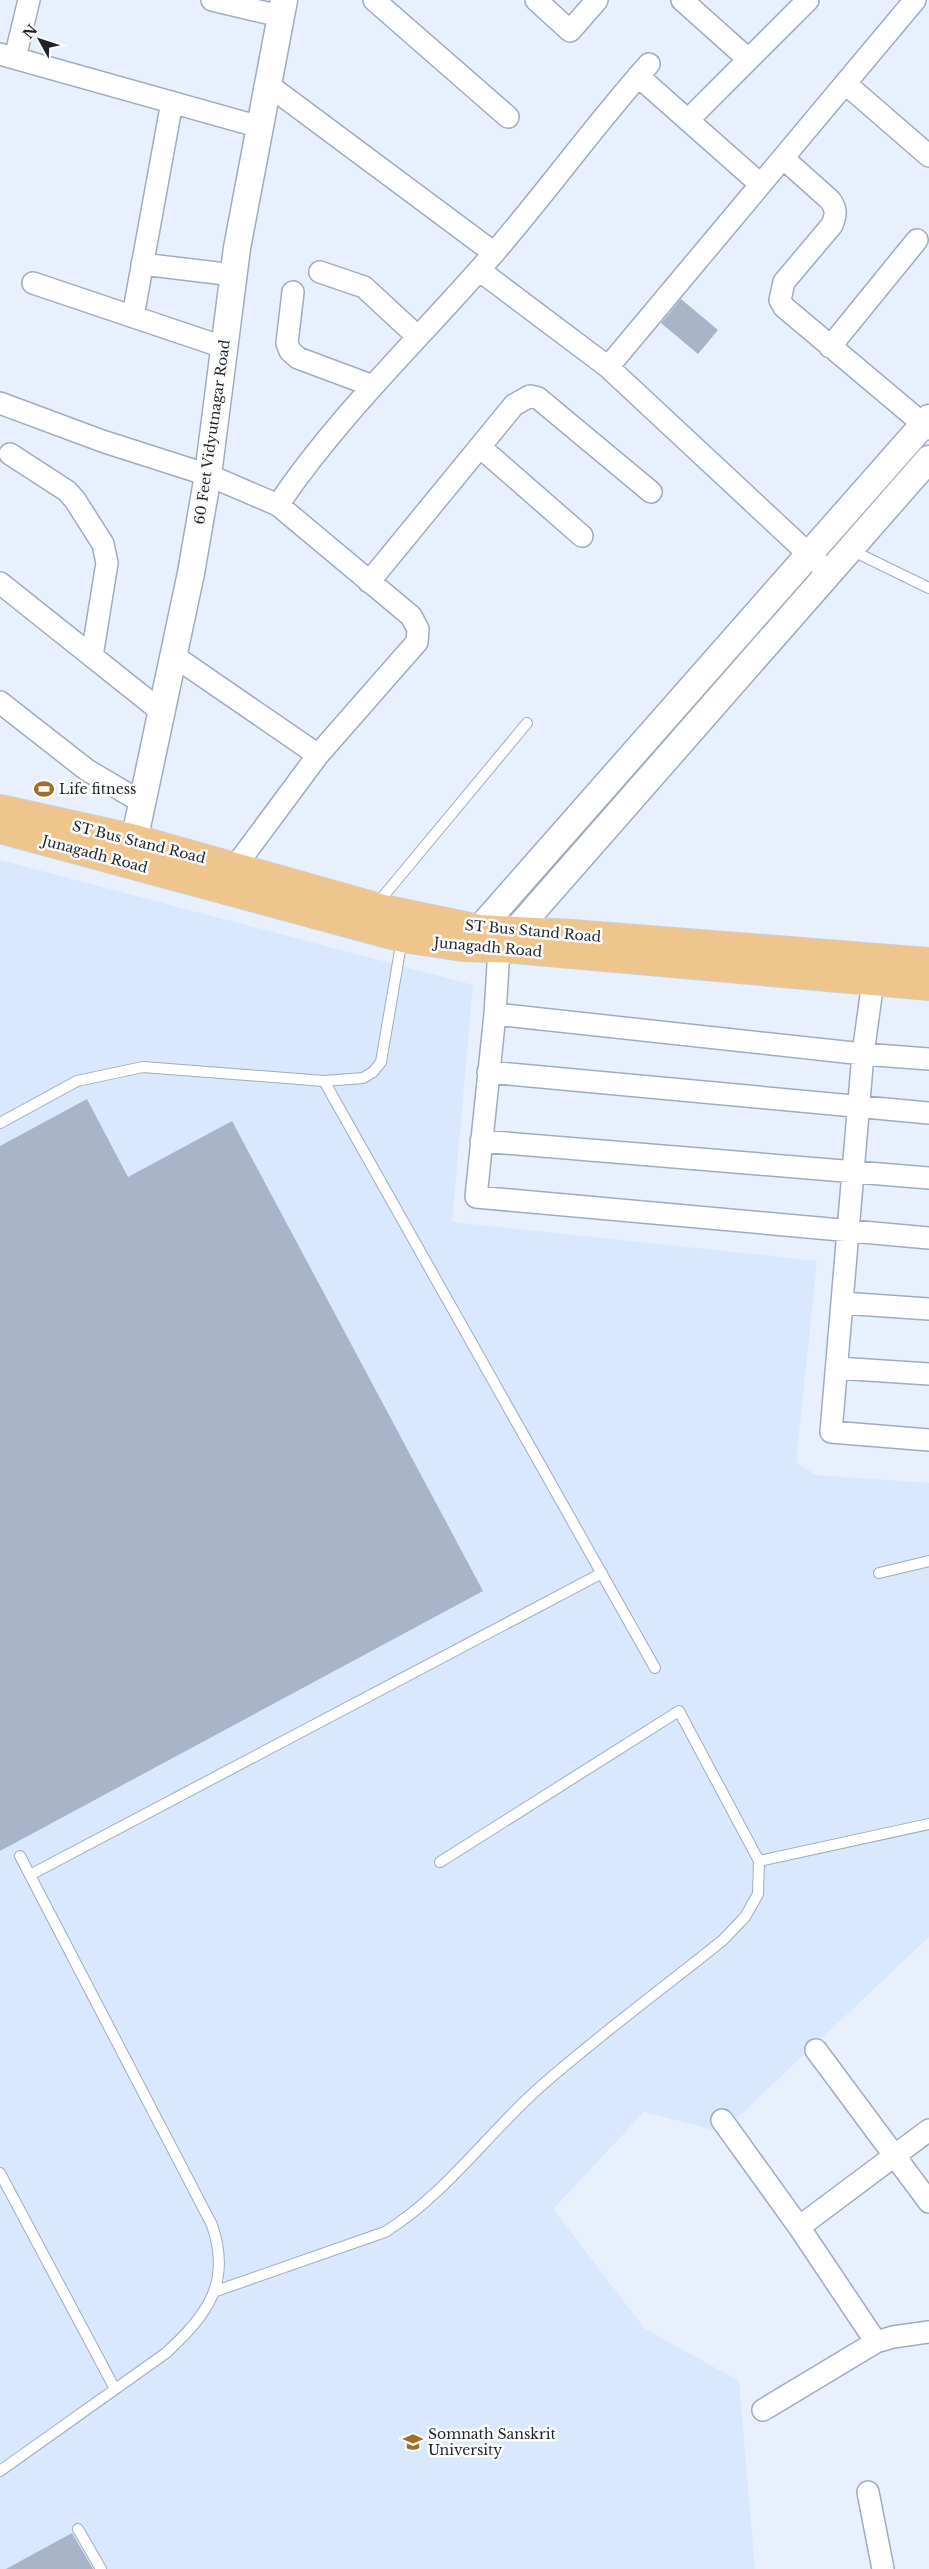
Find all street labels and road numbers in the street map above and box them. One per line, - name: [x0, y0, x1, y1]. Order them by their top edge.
- street label: 60 Feet Vidyutnagar Road: [190, 338, 234, 526]
- street label: ST Bus Stand Road: [71, 817, 208, 867]
- street label: Junagadh Road: [38, 831, 150, 877]
- street label: ST Bus Stand Road: [464, 916, 602, 946]
- street label: Junagadh Road: [431, 933, 543, 961]

